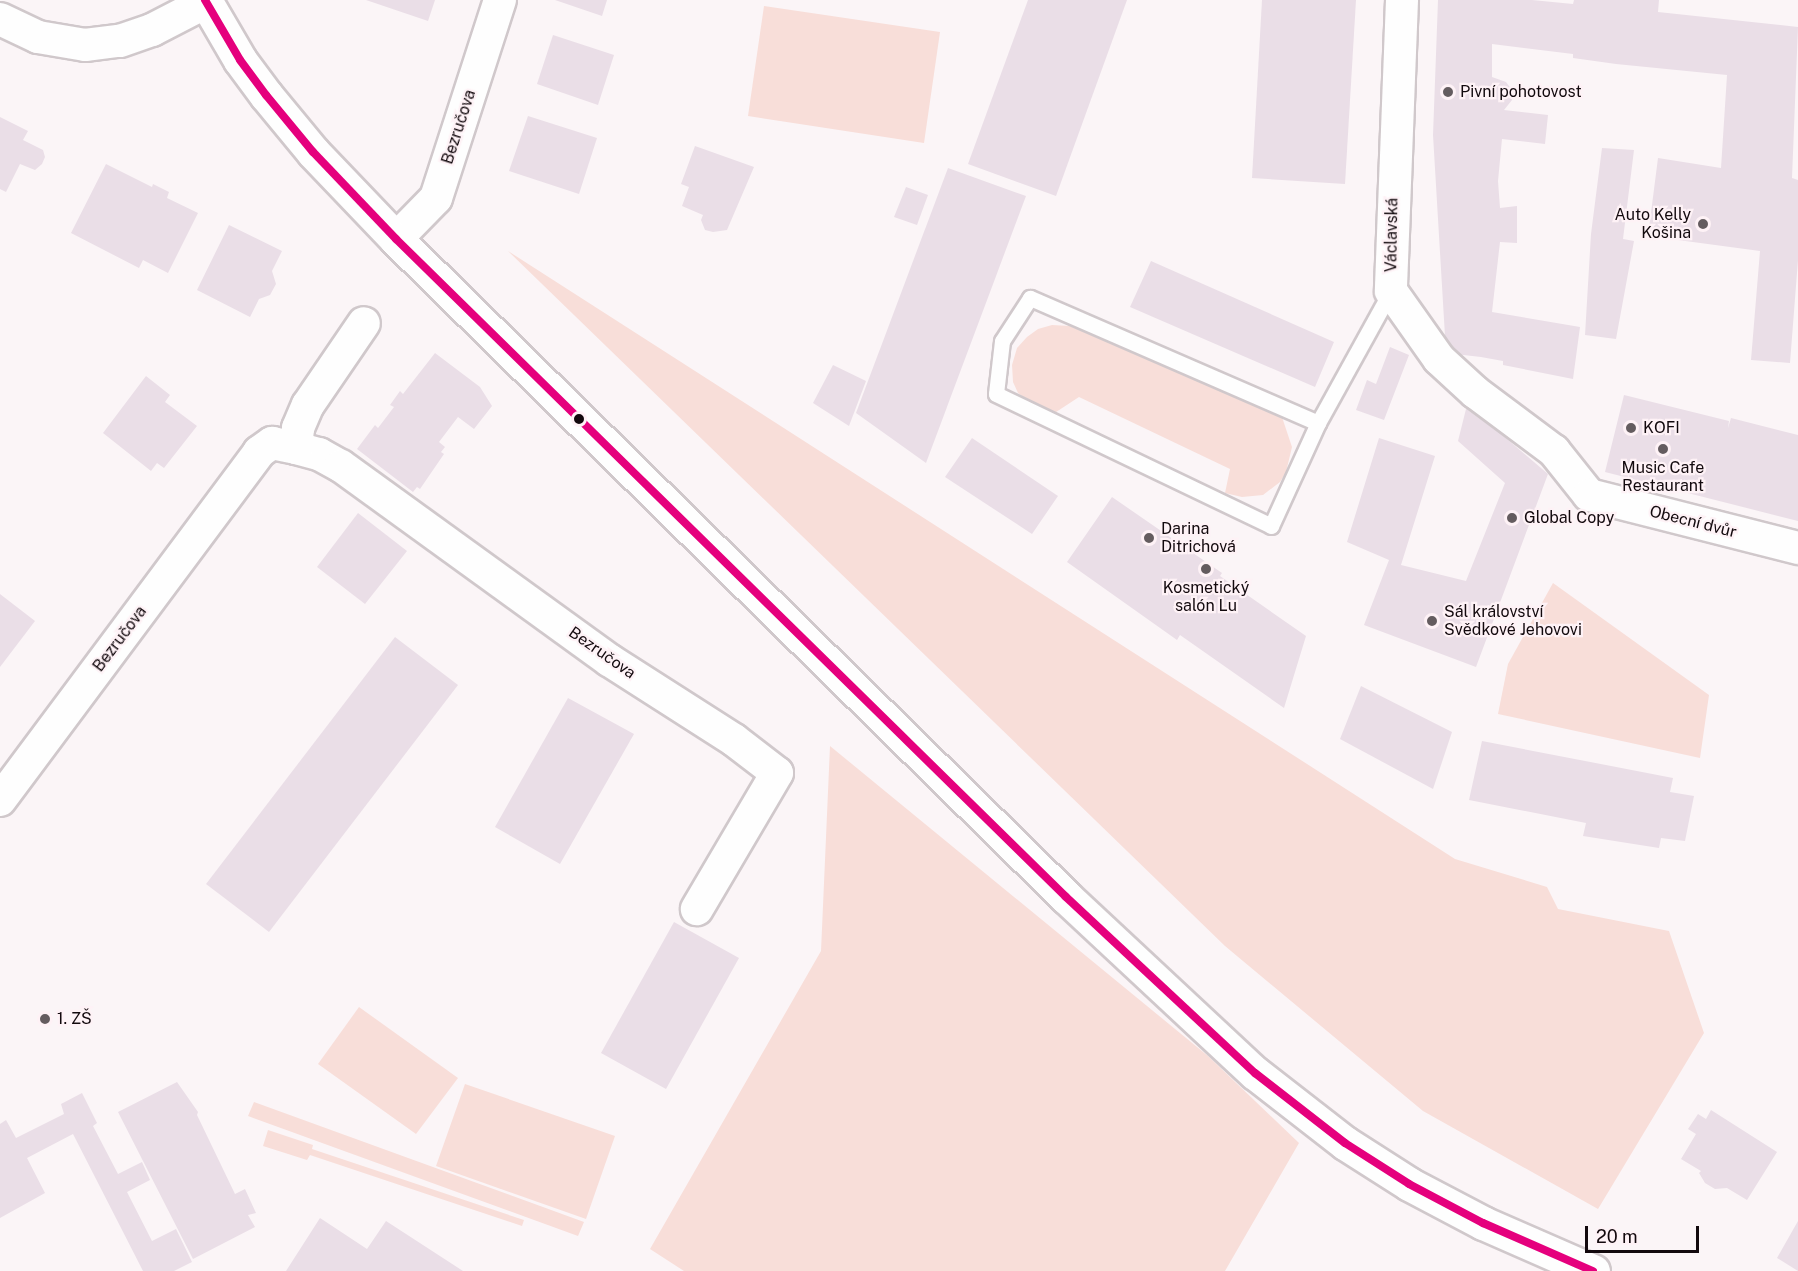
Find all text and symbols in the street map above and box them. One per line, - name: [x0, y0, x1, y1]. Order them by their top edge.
- place label: Pivní pohotovost: [1460, 82, 1582, 102]
- marker: Pivní pohotovost: [1441, 85, 1455, 99]
- street label: Bezručova: [438, 87, 480, 167]
- street label: Václavská: [1382, 198, 1402, 272]
- place label: Auto Kelly Košina: [1614, 205, 1691, 243]
- marker: Auto Kelly Košina: [1696, 217, 1710, 231]
- unlabelled marker: [573, 413, 585, 425]
- place label: KOFI: [1643, 418, 1680, 438]
- marker: KOFI: [1624, 421, 1638, 435]
- marker: Music Cafe Restaurant: [1656, 442, 1670, 456]
- place label: Music Cafe Restaurant: [1622, 458, 1704, 496]
- street label: Obecní dvůr: [1647, 502, 1739, 542]
- place label: Global Copy: [1524, 508, 1614, 528]
- marker: Global Copy: [1505, 511, 1519, 525]
- place label: Darina Ditrichová: [1161, 519, 1236, 557]
- marker: Darina Ditrichová: [1142, 531, 1156, 545]
- marker: Kosmetický salón Lu: [1199, 562, 1213, 576]
- place label: Kosmetický salón Lu: [1163, 578, 1249, 616]
- street label: Bezručova: [89, 602, 151, 676]
- place label: Sál království Svědkové Jehovovi: [1444, 602, 1582, 640]
- marker: Sál království Svědkové Jehovovi: [1425, 614, 1439, 628]
- street label: Bezručova: [565, 623, 639, 683]
- place label: 1. ZŠ: [57, 1009, 92, 1029]
- marker: 1. ZŠ: [38, 1012, 52, 1026]
- scale bar: [1588, 1214, 1702, 1252]
- text: 20 m: [1596, 1226, 1638, 1247]

